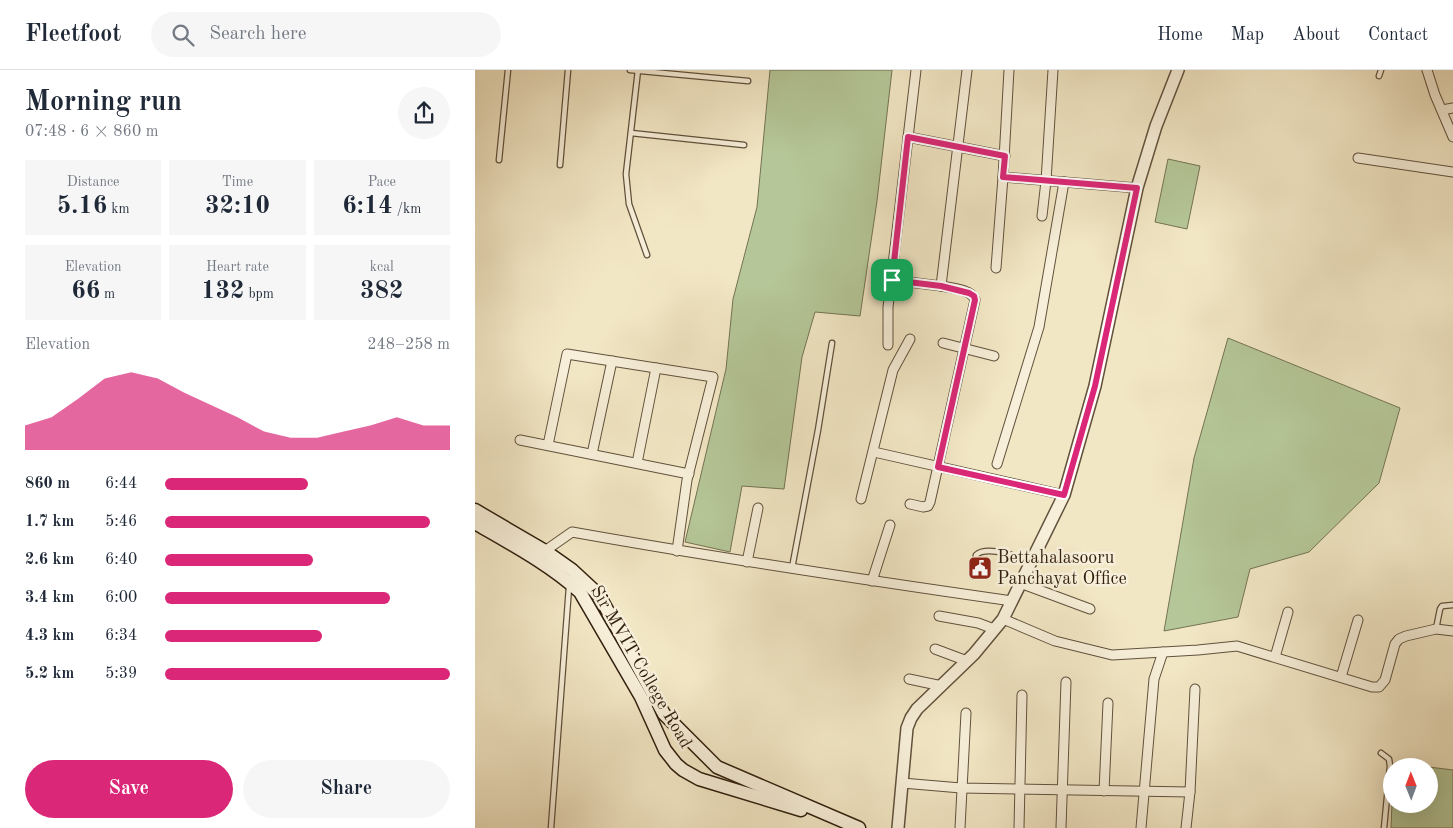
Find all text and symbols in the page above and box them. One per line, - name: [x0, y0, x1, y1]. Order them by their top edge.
- search box: [151, 12, 501, 57]
- icon: search: [169, 21, 197, 49]
- text: Fleetfoot: [25, 23, 121, 47]
- text: Search here: [209, 25, 306, 44]
- text: Home: [1157, 26, 1203, 44]
- text: Map: [1231, 26, 1264, 44]
- text: About: [1292, 26, 1340, 44]
- text: Contact: [1368, 26, 1428, 44]
- button: share: [398, 87, 450, 139]
- text: Morning run: [25, 89, 182, 117]
- text: 07:48 · 6 × 860 m: [25, 124, 158, 140]
- text: Distance: [67, 175, 120, 189]
- text: Time: [222, 175, 253, 189]
- text: Pace: [368, 175, 396, 189]
- text: 5.16: [57, 194, 107, 219]
- text: 32:10: [205, 194, 270, 219]
- text: 6:14: [342, 194, 393, 219]
- text: km: [107, 202, 130, 216]
- text: /km: [393, 202, 421, 216]
- pin: [871, 259, 913, 301]
- text: Elevation: [65, 260, 122, 274]
- text: Heart rate: [206, 260, 269, 274]
- text: kcal: [370, 260, 394, 274]
- icon: arrive: [878, 266, 906, 294]
- text: 66: [71, 279, 100, 304]
- text: 132: [201, 279, 245, 304]
- text: 382: [360, 279, 404, 304]
- text: m: [100, 287, 115, 301]
- text: bpm: [245, 287, 274, 301]
- text: Elevation: [25, 337, 90, 353]
- text: 248–258 m: [367, 337, 450, 353]
- text: 860 m: [25, 476, 70, 492]
- text: 6:44: [105, 476, 137, 492]
- text: 1.7 km: [25, 514, 74, 530]
- text: 5:46: [105, 514, 137, 530]
- place label: Bettahalasooru Panchayat Office: [997, 549, 1127, 588]
- text: 2.6 km: [25, 552, 74, 568]
- text: 6:40: [105, 552, 137, 568]
- public building icon: Bettahalasooru Panchayat Office: [967, 555, 993, 581]
- street label: Sir MVIT College Road: [587, 583, 695, 751]
- text: 3.4 km: [25, 590, 74, 606]
- text: 6:00: [105, 590, 137, 606]
- text: 4.3 km: [25, 628, 74, 644]
- text: 6:34: [105, 628, 137, 644]
- text: 5.2 km: [25, 666, 74, 682]
- text: 5:39: [105, 666, 137, 682]
- north arrow: [1383, 758, 1437, 812]
- map controls: [1383, 758, 1438, 813]
- button: Save: [25, 760, 233, 818]
- button: Share: [243, 760, 450, 818]

